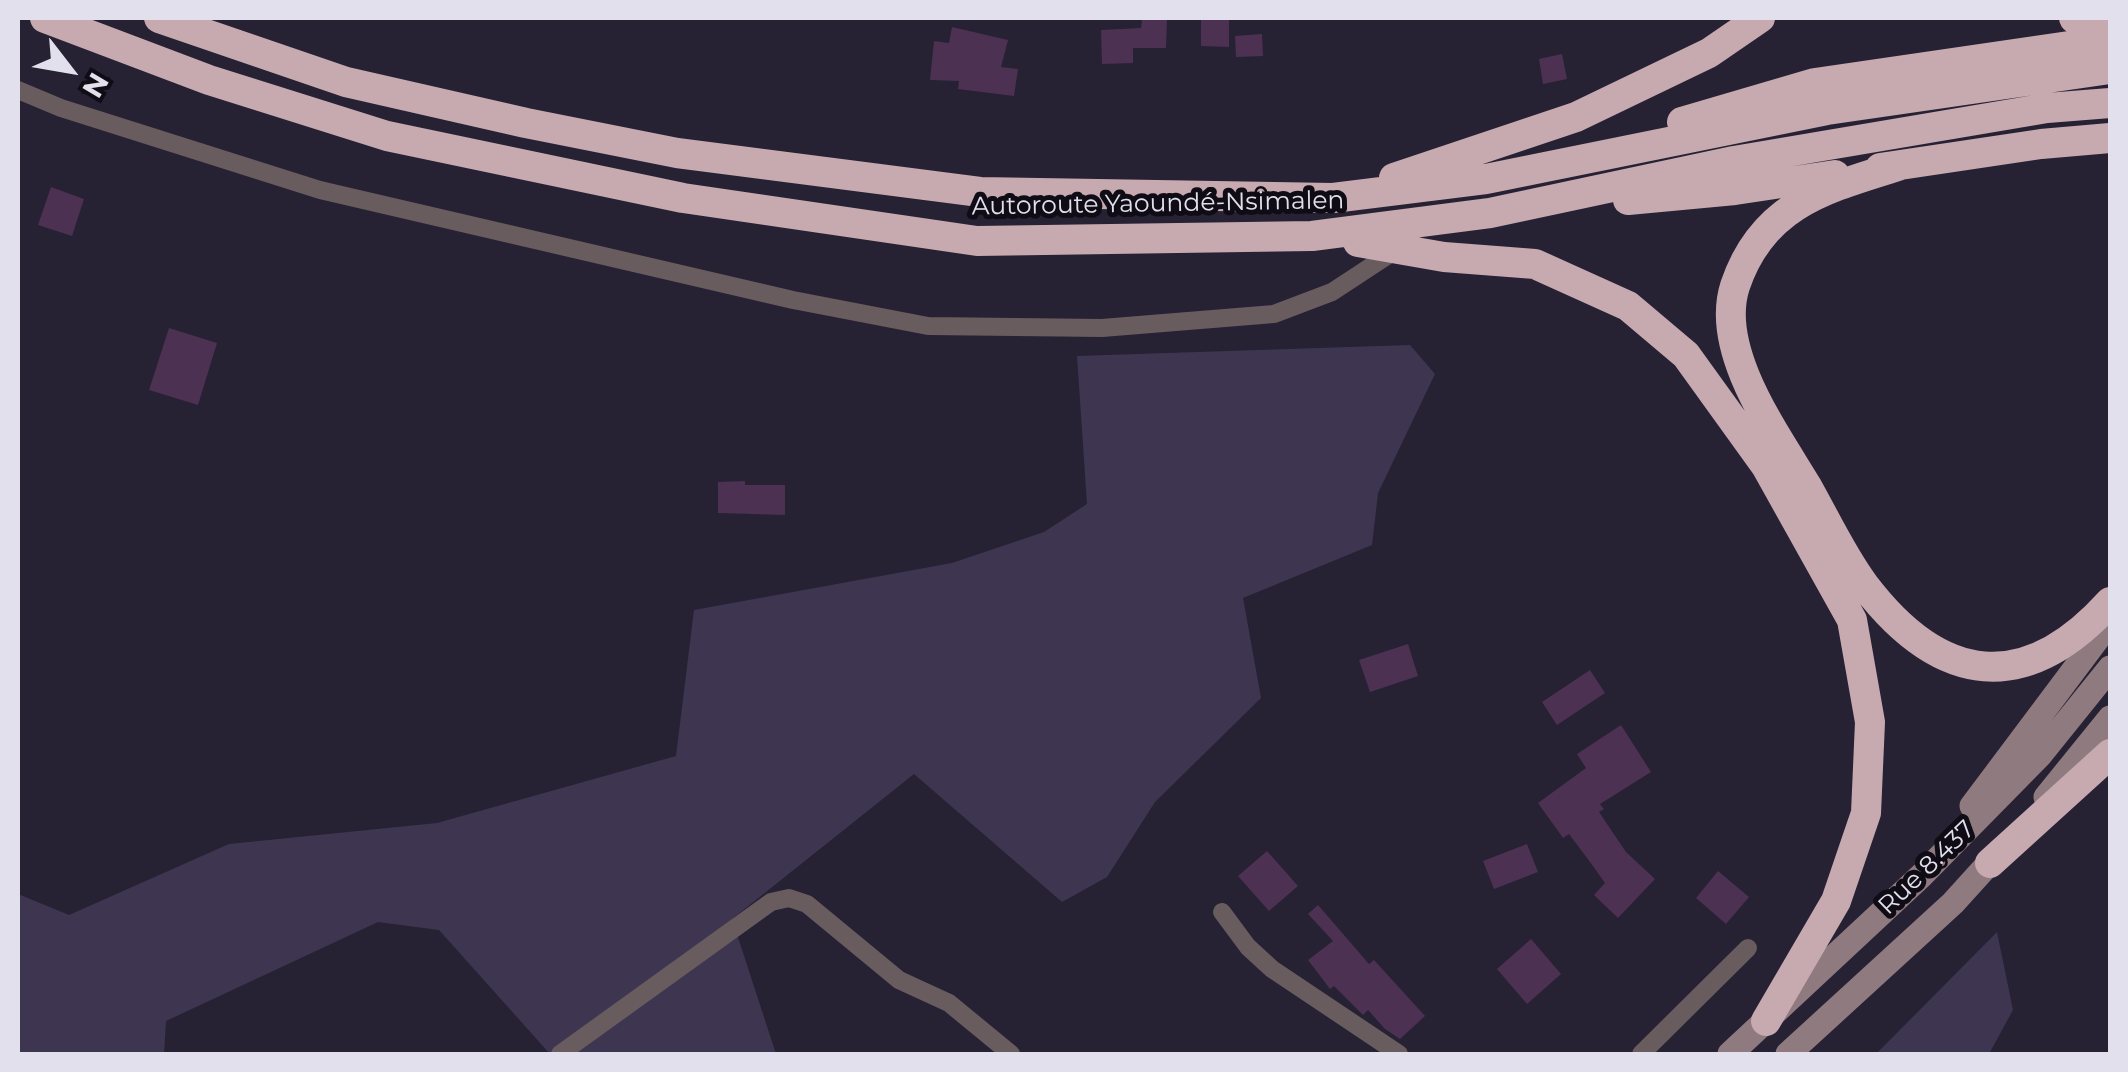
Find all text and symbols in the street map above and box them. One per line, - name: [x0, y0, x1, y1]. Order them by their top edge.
- north arrow: [20, 20, 120, 120]
- text: N: [75, 67, 116, 104]
- street label: Autoroute Yaoundé-Nsimalen: [971, 186, 1345, 222]
- street label: Rue 8.437: [1873, 815, 1981, 921]

